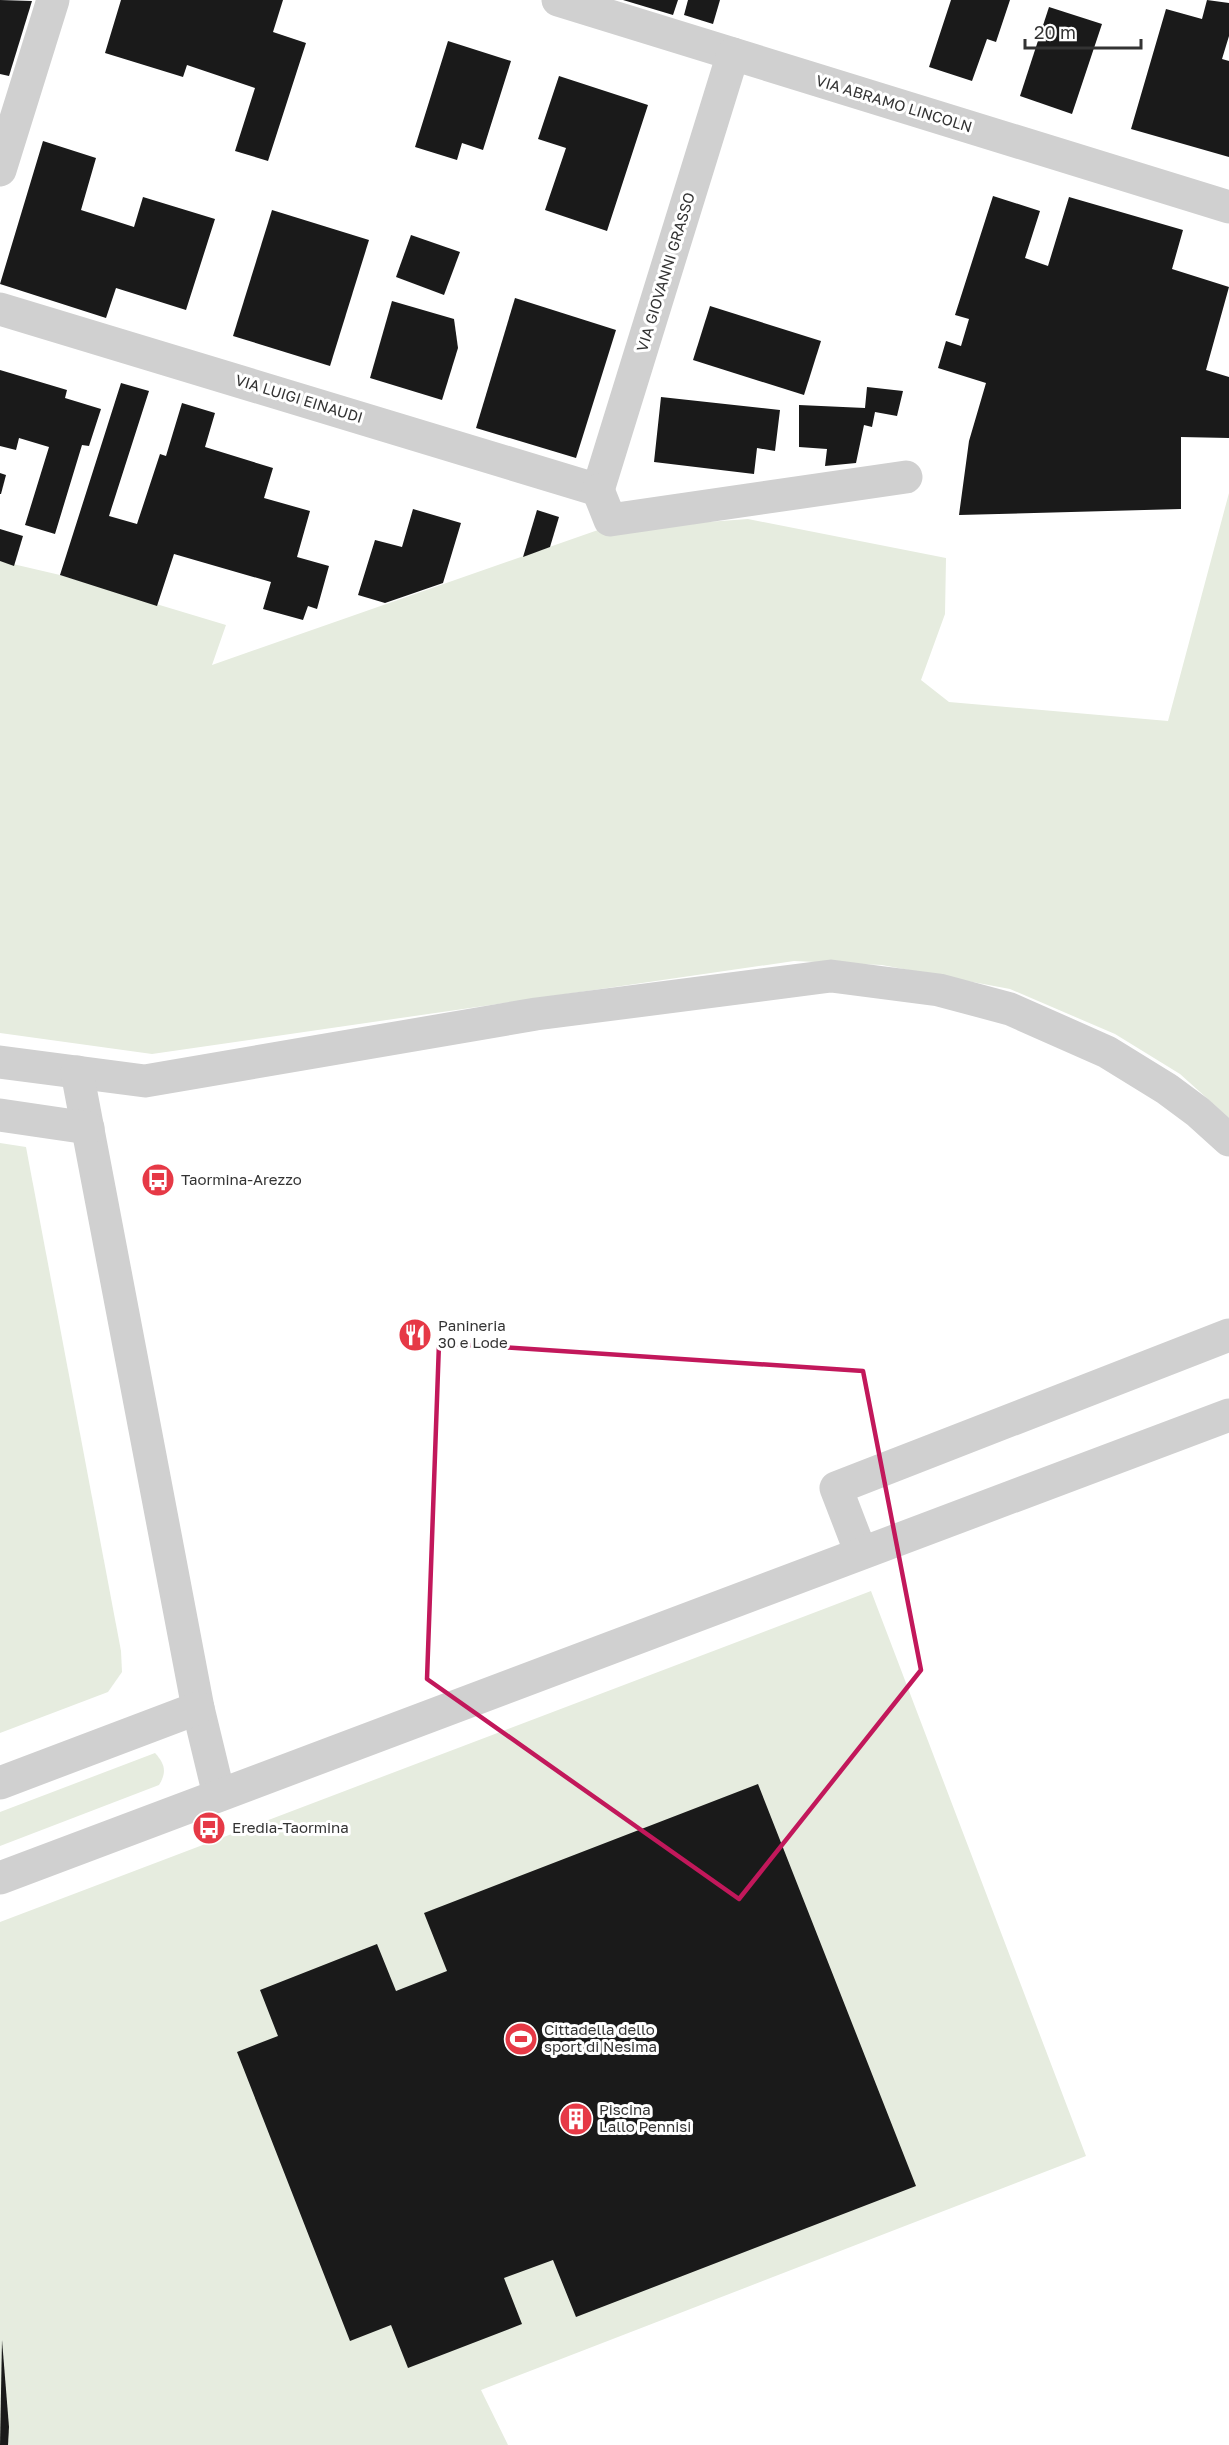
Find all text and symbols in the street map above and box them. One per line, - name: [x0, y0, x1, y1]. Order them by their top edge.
- scale bar: [1025, 12, 1140, 50]
- text: 20 m: [1034, 21, 1076, 43]
- street label: VIA ABRAMO LINCOLN: [814, 71, 975, 135]
- street label: VIA GIOVANNI GRASSO: [632, 190, 698, 354]
- street label: VIA LUIGI EINAUDI: [233, 370, 365, 426]
- bus stop icon: Taormina-Arezzo: [140, 1162, 176, 1198]
- place label: Taormina-Arezzo: [181, 1170, 302, 1188]
- place label: Panineria 30 e Lode: [438, 1316, 508, 1351]
- restaurant icon: Panineria 30 e Lode: [397, 1317, 433, 1353]
- bus stop icon: Eredia-Taormina: [191, 1810, 227, 1846]
- place label: Eredia-Taormina: [232, 1818, 349, 1836]
- place label: Cittadella dello sport di Nesima: [544, 2020, 657, 2055]
- sports icon: Cittadella dello sport di Nesima: [503, 2021, 539, 2057]
- place label: Piscina Lallo Pennisi: [599, 2100, 691, 2135]
- building icon: Piscina Lallo Pennisi: [558, 2101, 594, 2137]

